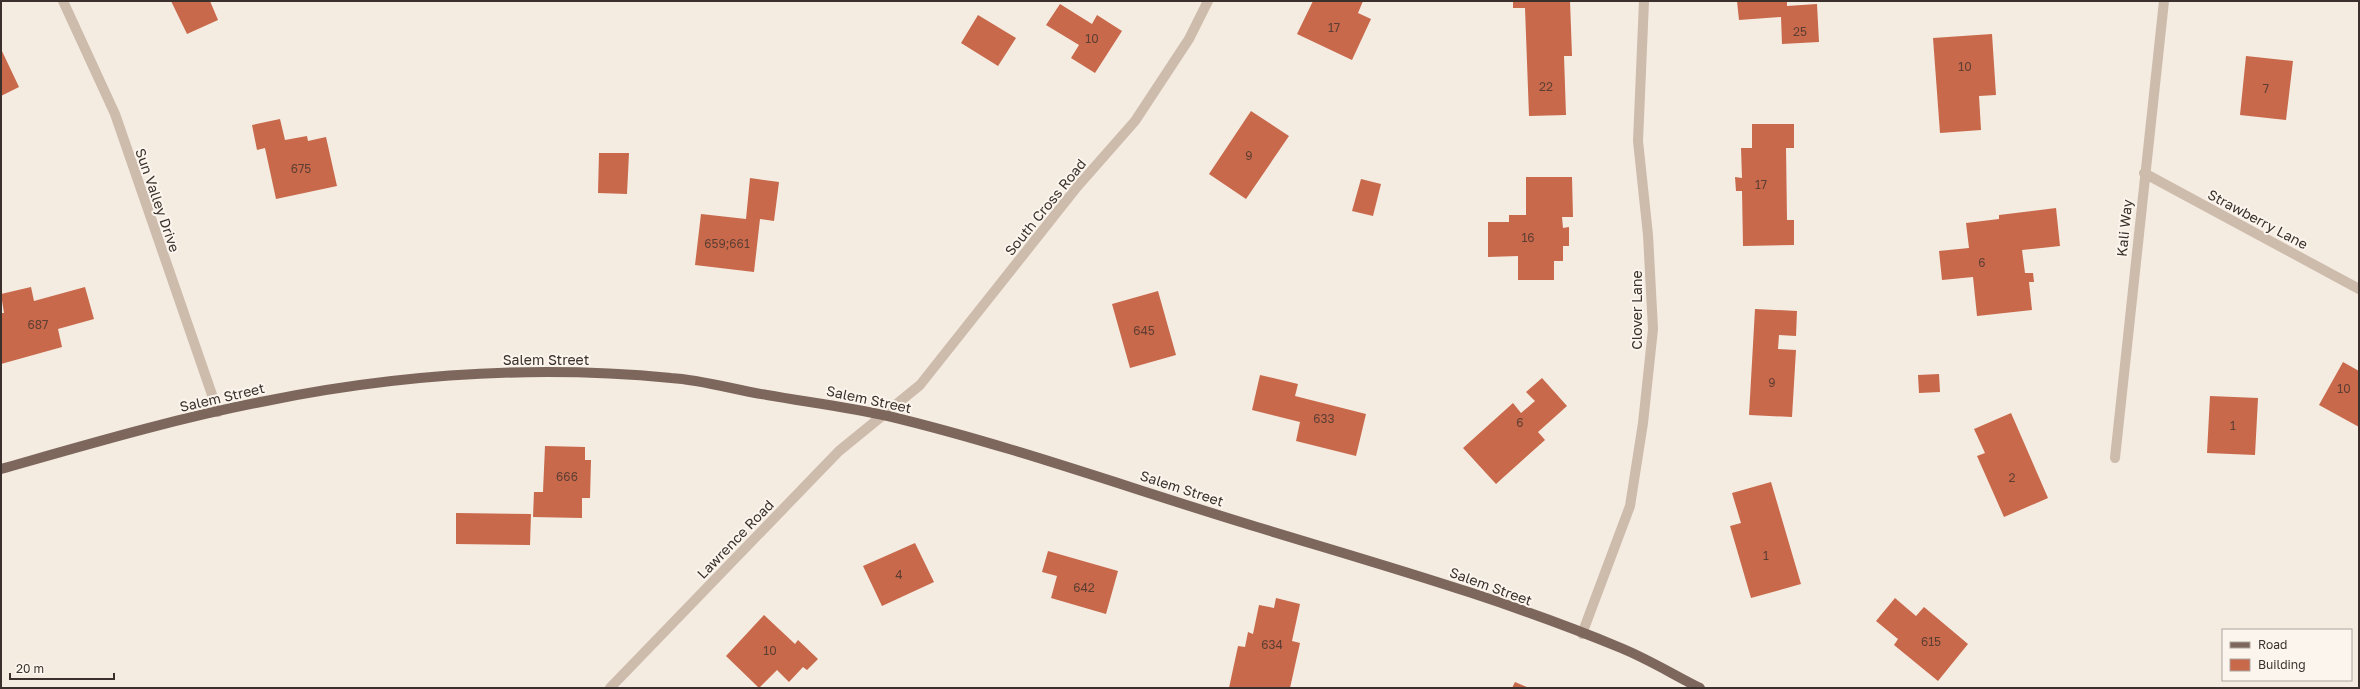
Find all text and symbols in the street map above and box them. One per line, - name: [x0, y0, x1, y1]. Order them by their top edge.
- house number: 17: [1328, 20, 1340, 35]
- house number: 25: [1793, 24, 1807, 39]
- house number: 10: [1085, 31, 1099, 46]
- house number: 10: [1958, 59, 1972, 74]
- house number: 22: [1539, 79, 1553, 94]
- house number: 7: [2263, 81, 2269, 96]
- street label: Sun Valley Drive: [132, 146, 184, 254]
- house number: 9: [1245, 148, 1253, 163]
- street label: South Cross Road: [1001, 155, 1089, 259]
- house number: 675: [291, 161, 311, 176]
- house number: 17: [1755, 177, 1767, 192]
- street label: Strawberry Lane: [2205, 185, 2311, 253]
- street label: Kali Way: [2113, 198, 2135, 257]
- house number: 16: [1521, 230, 1535, 245]
- house number: 659;661: [704, 236, 750, 251]
- house number: 6: [1978, 255, 1986, 270]
- street label: Clover Lane: [1628, 270, 1645, 350]
- house number: 687: [28, 317, 48, 332]
- house number: 645: [1133, 323, 1155, 338]
- street label: Salem Street: [503, 351, 589, 368]
- house number: 9: [1768, 375, 1776, 390]
- street label: Salem Street: [178, 379, 266, 415]
- house number: 10: [2337, 381, 2351, 396]
- street label: Salem Street: [825, 382, 913, 416]
- house number: 633: [1313, 411, 1335, 426]
- house number: 6: [1516, 415, 1524, 430]
- house number: 1: [2230, 418, 2236, 433]
- street label: Salem Street: [1138, 467, 1226, 509]
- house number: 666: [556, 469, 578, 484]
- house number: 2: [2009, 470, 2016, 485]
- street label: Lawrence Road: [693, 496, 777, 582]
- house number: 1: [1763, 548, 1769, 563]
- street label: Salem Street: [1447, 563, 1535, 609]
- house number: 4: [895, 567, 903, 582]
- house number: 642: [1073, 580, 1095, 595]
- legend: [2222, 629, 2352, 681]
- house number: 615: [1921, 634, 1941, 649]
- house number: 634: [1261, 637, 1283, 652]
- text: Road: [2258, 637, 2287, 652]
- house number: 10: [763, 643, 777, 658]
- scale bar: [10, 655, 114, 681]
- text: Building: [2258, 657, 2306, 672]
- text: 20 m: [16, 661, 44, 676]

